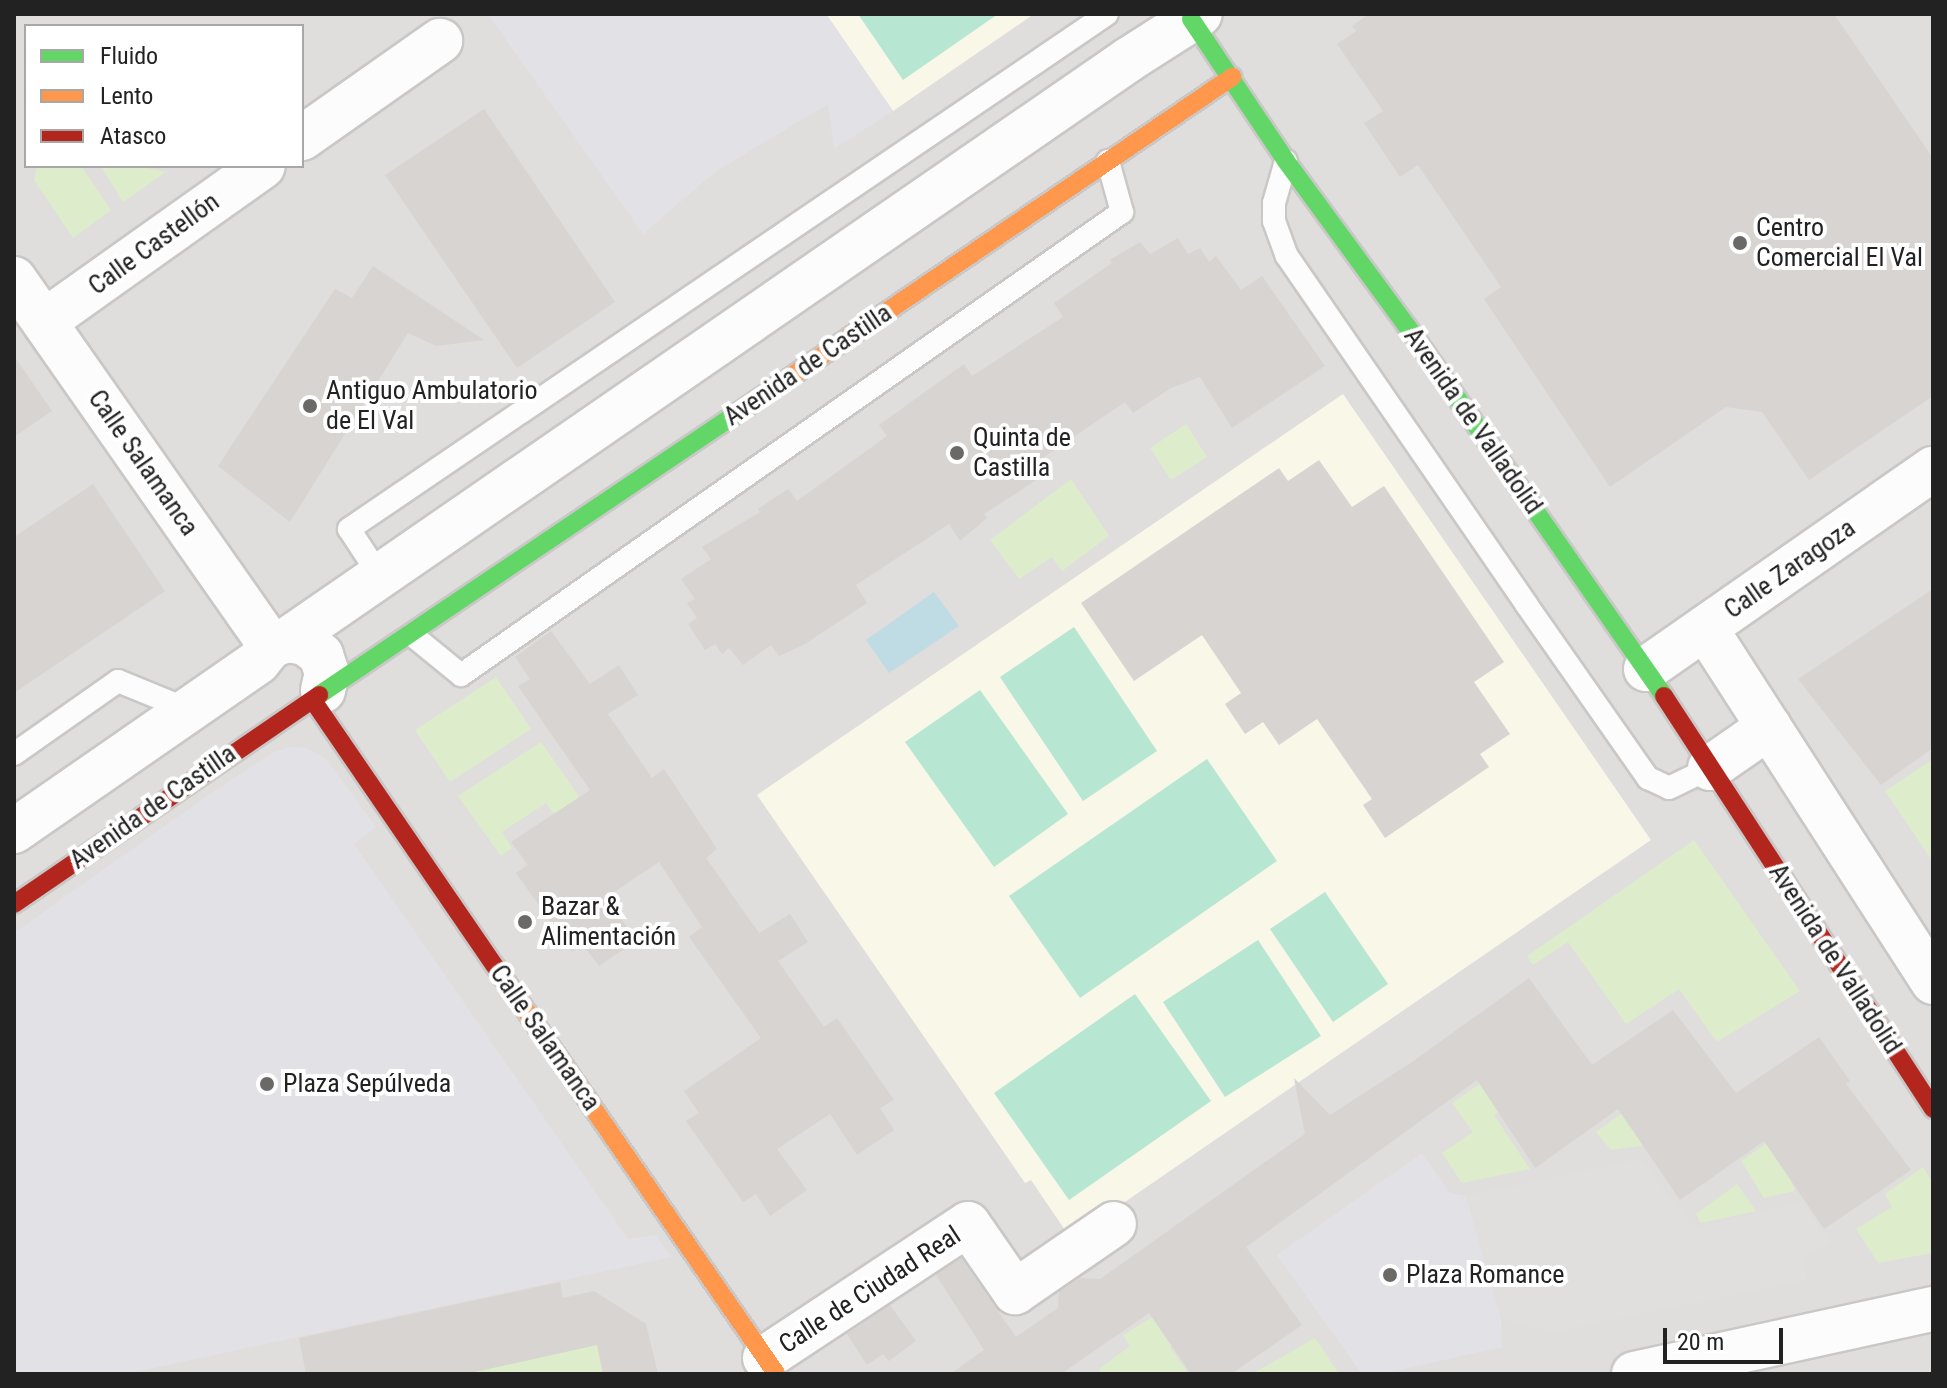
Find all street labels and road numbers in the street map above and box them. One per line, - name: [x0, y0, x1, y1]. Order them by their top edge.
- street label: Calle Castellón: [83, 186, 225, 302]
- street label: Avenida de Castilla: [718, 297, 898, 433]
- street label: Avenida de Valladolid: [1397, 322, 1549, 520]
- street label: Calle Salamanca: [81, 384, 205, 542]
- street label: Calle Zaragoza: [1718, 512, 1862, 626]
- street label: Avenida de Castilla: [64, 738, 242, 876]
- street label: Avenida de Valladolid: [1762, 858, 1908, 1060]
- street label: Calle Salamanca: [483, 959, 607, 1117]
- street label: Calle de Ciudad Real: [773, 1220, 967, 1360]

